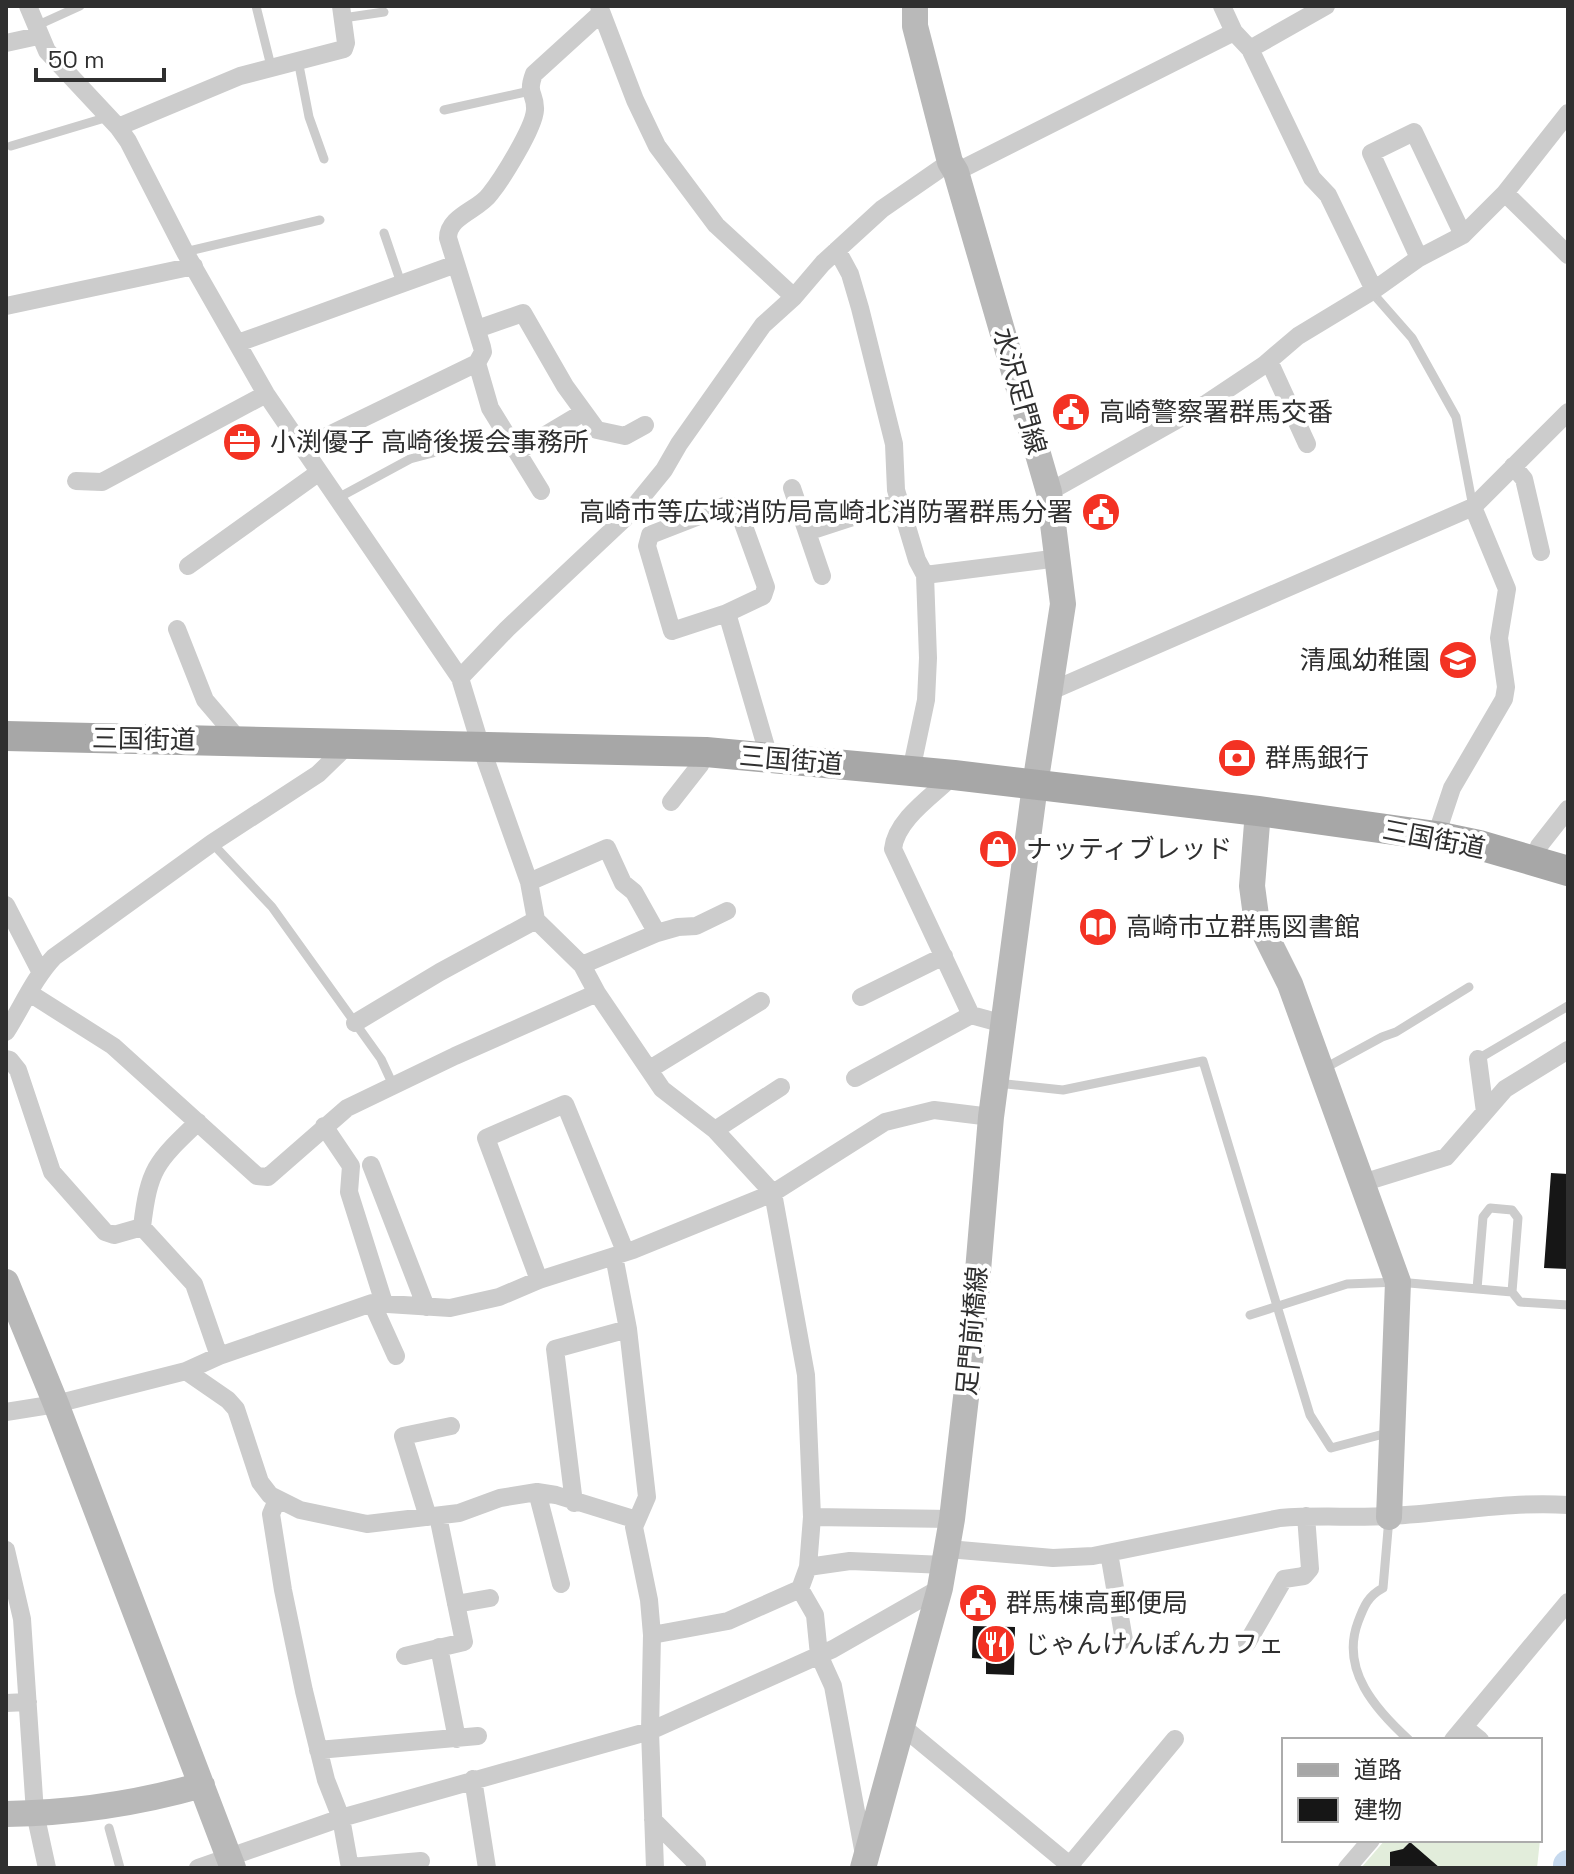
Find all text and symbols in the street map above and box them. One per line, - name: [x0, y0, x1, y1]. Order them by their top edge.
- scale bar: [36, 32, 164, 82]
- text: 50 m: [48, 44, 105, 75]
- street label: 水沢足門線: [986, 324, 1054, 458]
- public building icon: 高崎警察署群馬交番: [1050, 391, 1092, 433]
- place label: 高崎警察署群馬交番: [1099, 395, 1333, 429]
- office icon: 小渕優子 高崎後援会事務所: [221, 421, 263, 463]
- place label: 小渕優子 高崎後援会事務所: [270, 425, 589, 459]
- public building icon: 高崎市等広域消防局高崎北消防署群馬分署: [1080, 491, 1122, 533]
- place label: 高崎市等広域消防局高崎北消防署群馬分署: [579, 495, 1073, 529]
- school or university icon: 清風幼稚園: [1437, 639, 1479, 681]
- place label: 清風幼稚園: [1300, 643, 1430, 677]
- street label: 三国街道: [92, 721, 196, 757]
- bank icon: 群馬銀行: [1216, 737, 1258, 779]
- street label: 三国街道: [738, 739, 844, 781]
- place label: 群馬銀行: [1265, 741, 1369, 775]
- street label: 三国街道: [1380, 812, 1488, 866]
- shop icon: ナッティブレッド: [977, 828, 1019, 870]
- place label: ナッティブレッド: [1026, 832, 1232, 866]
- library icon: 高崎市立群馬図書館: [1077, 906, 1119, 948]
- place label: 高崎市立群馬図書館: [1126, 910, 1360, 944]
- street label: 足門前橋線: [949, 1265, 995, 1397]
- public building icon: 群馬棟高郵便局: [957, 1582, 999, 1624]
- place label: 群馬棟高郵便局: [1006, 1586, 1188, 1620]
- restaurant icon: じゃんけんぽんカフェ: [975, 1623, 1017, 1665]
- place label: じゃんけんぽんカフェ: [1024, 1627, 1284, 1661]
- legend: [1282, 1738, 1542, 1842]
- text: 道路: [1354, 1754, 1402, 1785]
- text: 建物: [1354, 1794, 1402, 1825]

